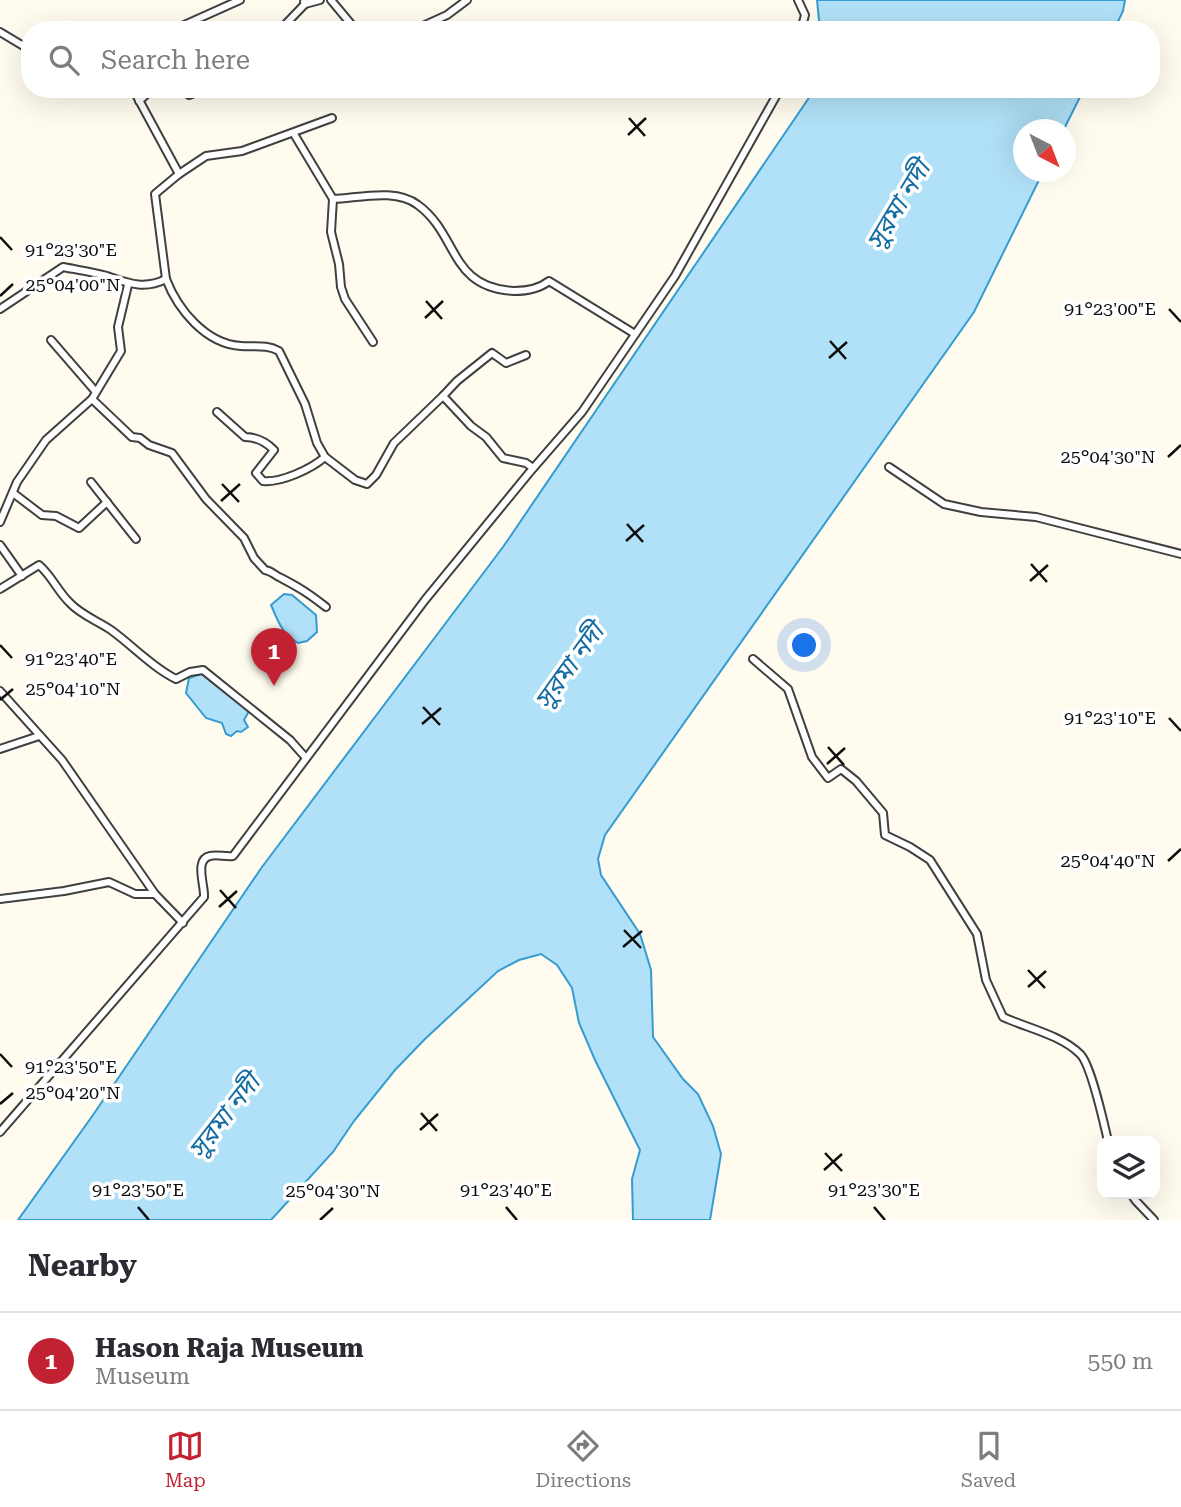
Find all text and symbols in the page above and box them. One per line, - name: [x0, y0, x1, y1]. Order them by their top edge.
- search box: [21, 21, 1160, 98]
- icon: search: [45, 41, 83, 79]
- text: Search here: [101, 45, 250, 75]
- north arrow: [1013, 119, 1076, 182]
- water label: সুরমা নদী: [860, 151, 939, 255]
- text: 91°23'30"E: [25, 239, 117, 260]
- text: 25°04'00"N: [26, 274, 120, 295]
- text: 91°23'00"E: [1064, 298, 1156, 319]
- text: 25°04'30"N: [1061, 446, 1155, 467]
- water label: সুরমা নদী: [528, 613, 613, 714]
- pin: 1: [251, 628, 297, 686]
- your location: [787, 628, 821, 662]
- text: 91°23'40"E: [25, 648, 117, 669]
- text: 25°04'10"N: [26, 678, 120, 699]
- text: 91°23'10"E: [1064, 707, 1156, 728]
- text: 25°04'40"N: [1061, 850, 1155, 871]
- text: 91°23'50"E: [25, 1056, 117, 1077]
- water label: সুরমা নদী: [182, 1064, 269, 1164]
- text: 25°04'20"N: [26, 1082, 120, 1103]
- map controls: [1097, 1136, 1160, 1199]
- button: layers: [1097, 1136, 1160, 1199]
- text: 91°23'50"E: [92, 1179, 184, 1200]
- text: 91°23'40"E: [460, 1179, 552, 1200]
- text: 91°23'30"E: [828, 1179, 920, 1200]
- text: 25°04'30"N: [286, 1180, 380, 1201]
- text: Nearby: [28, 1248, 137, 1283]
- text: Hason Raja Museum: [95, 1333, 364, 1363]
- text: 1: [45, 1348, 57, 1375]
- text: 550 m: [1088, 1348, 1153, 1375]
- text: Museum: [95, 1363, 190, 1390]
- tab: Map: [165, 1427, 206, 1492]
- tab: Directions: [535, 1427, 631, 1492]
- tab: Saved: [961, 1427, 1016, 1492]

